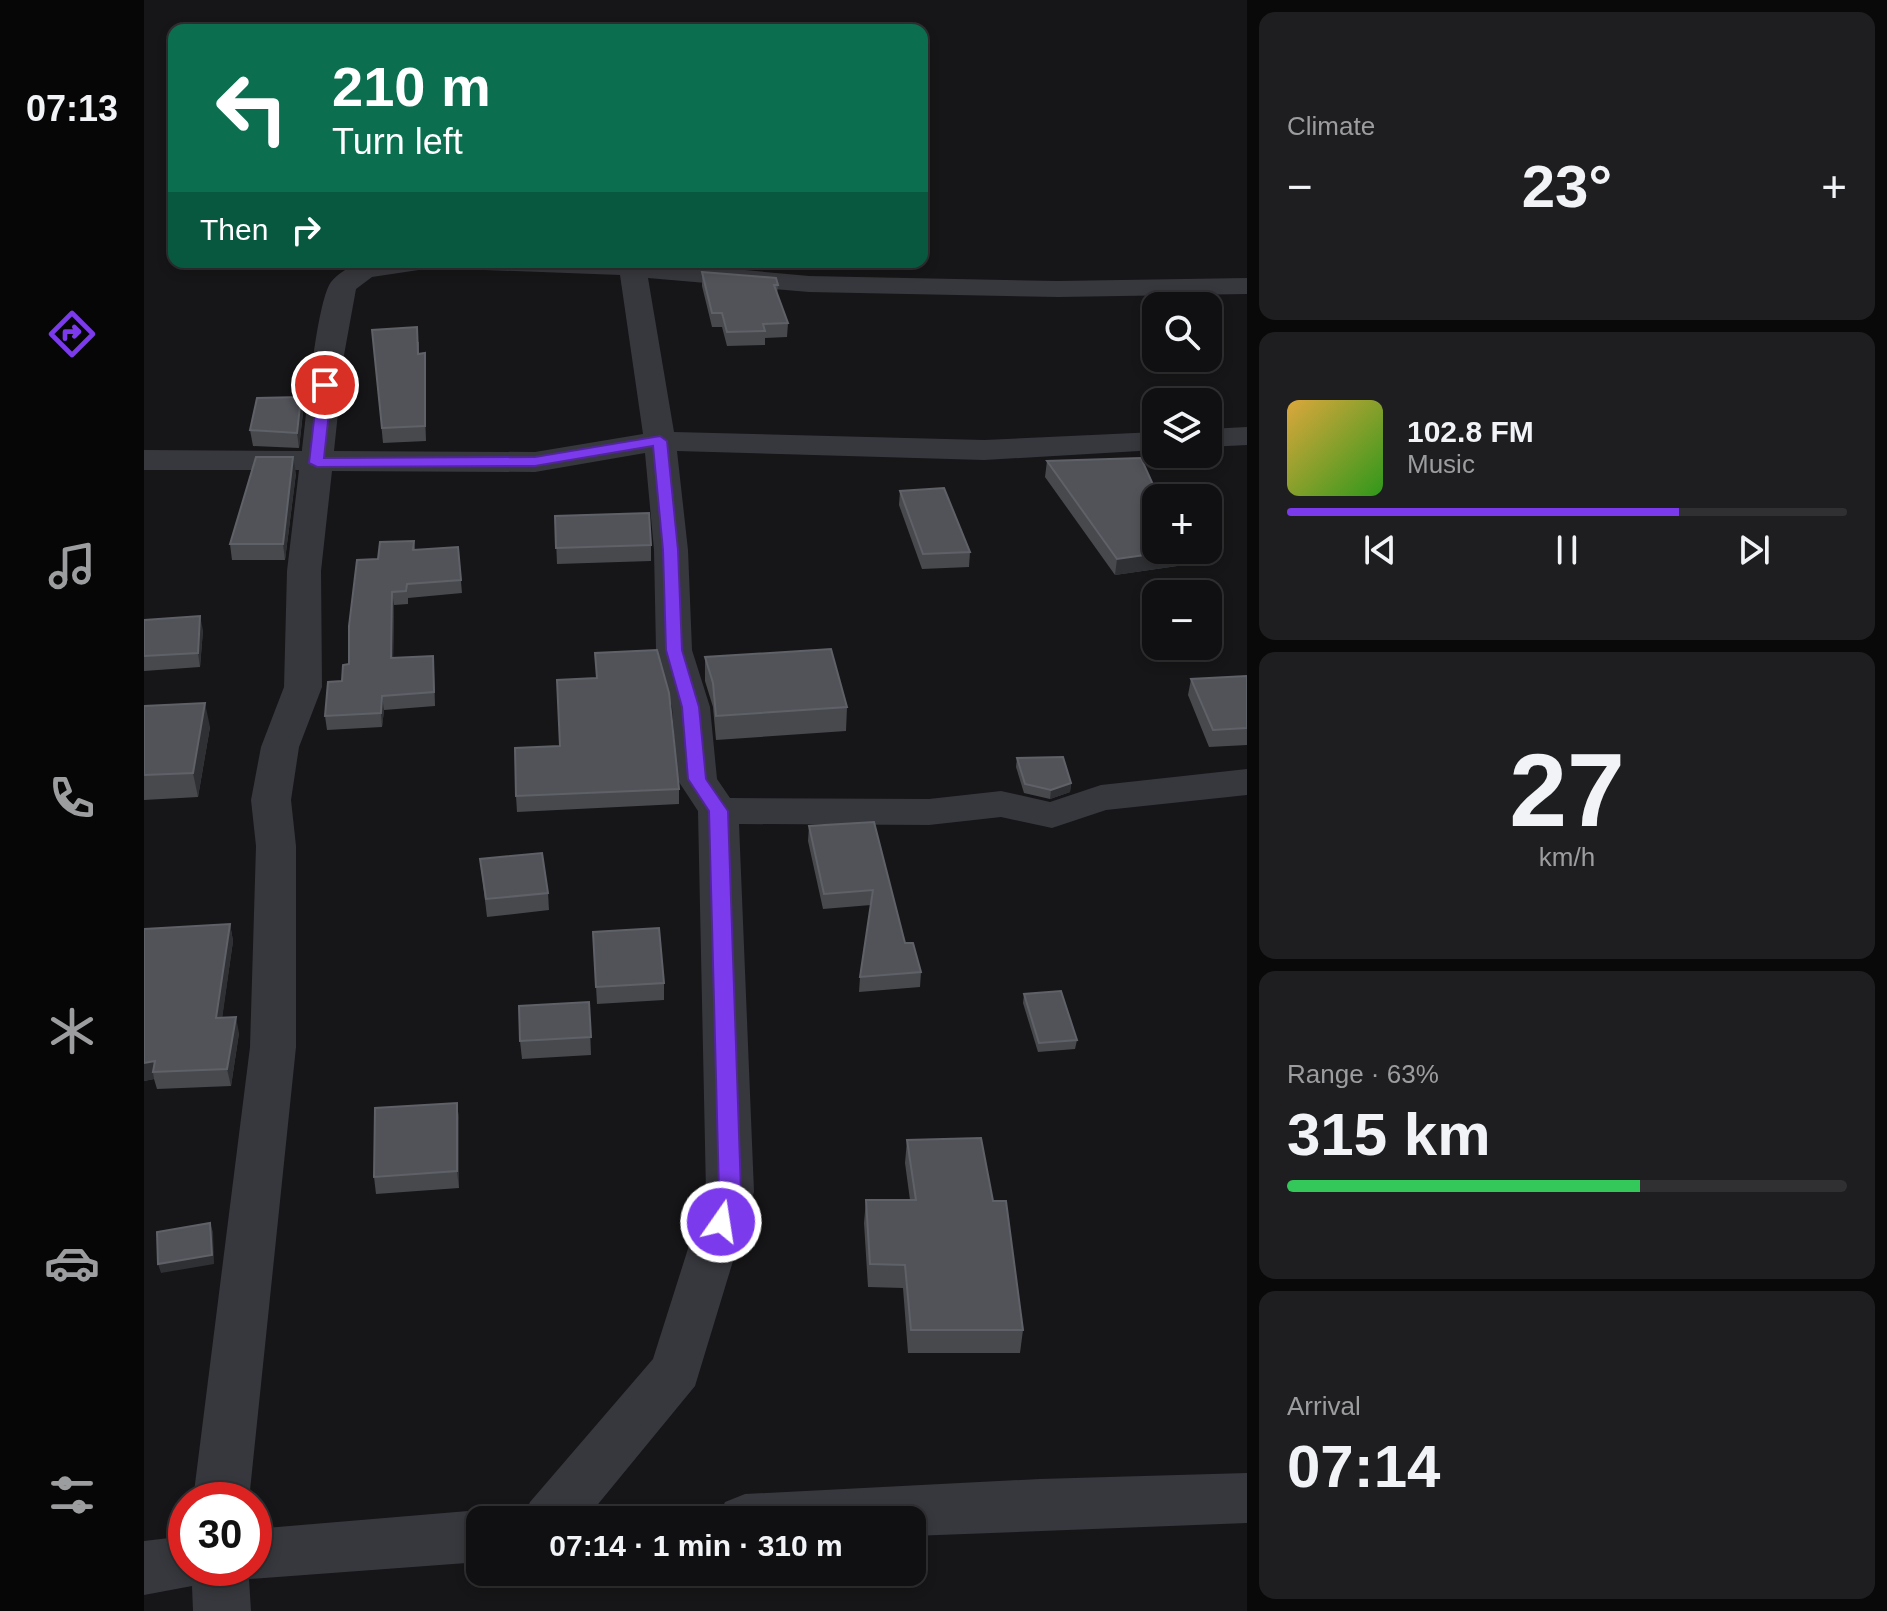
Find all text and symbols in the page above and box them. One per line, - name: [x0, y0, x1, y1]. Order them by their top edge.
- text: 210 m: [332, 55, 491, 118]
- icon: left: [200, 56, 304, 160]
- text: 07:13: [26, 88, 118, 129]
- text: Climate: [1287, 111, 1375, 141]
- text: Turn left: [332, 121, 463, 162]
- text: 23°: [1522, 153, 1612, 220]
- text: −: [1287, 162, 1313, 211]
- text: +: [1821, 162, 1847, 211]
- icon: right: [284, 208, 328, 252]
- text: Then: [200, 213, 268, 246]
- map controls: [1142, 292, 1222, 660]
- button: search: [1142, 292, 1222, 372]
- icon: directions: [44, 306, 100, 362]
- pin: [291, 351, 359, 419]
- icon: arrive: [303, 363, 347, 407]
- button: layers: [1142, 388, 1222, 468]
- text: 102.8 FM: [1407, 415, 1534, 448]
- text: Music: [1407, 449, 1475, 479]
- button: +: [1142, 484, 1222, 564]
- icon: previous: [1358, 528, 1402, 572]
- icon: pause: [1545, 528, 1589, 572]
- icon: next: [1732, 528, 1776, 572]
- icon: music: [44, 538, 100, 594]
- button: −: [1142, 580, 1222, 660]
- text: 27: [1509, 732, 1625, 848]
- icon: phone: [44, 770, 100, 826]
- text: km/h: [1539, 842, 1595, 872]
- icon: climate: [44, 1003, 100, 1059]
- text: Range · 63%: [1287, 1059, 1439, 1089]
- text: 315 km: [1287, 1101, 1491, 1168]
- position arrow: [679, 1180, 763, 1264]
- icon: car: [44, 1235, 100, 1291]
- text: Arrival: [1287, 1391, 1361, 1421]
- text: 07:14: [1287, 1433, 1440, 1500]
- icon: filters: [44, 1467, 100, 1523]
- speed limit sign: 30: [168, 1482, 272, 1586]
- text: 07:14 · 1 min · 310 m: [549, 1529, 843, 1562]

